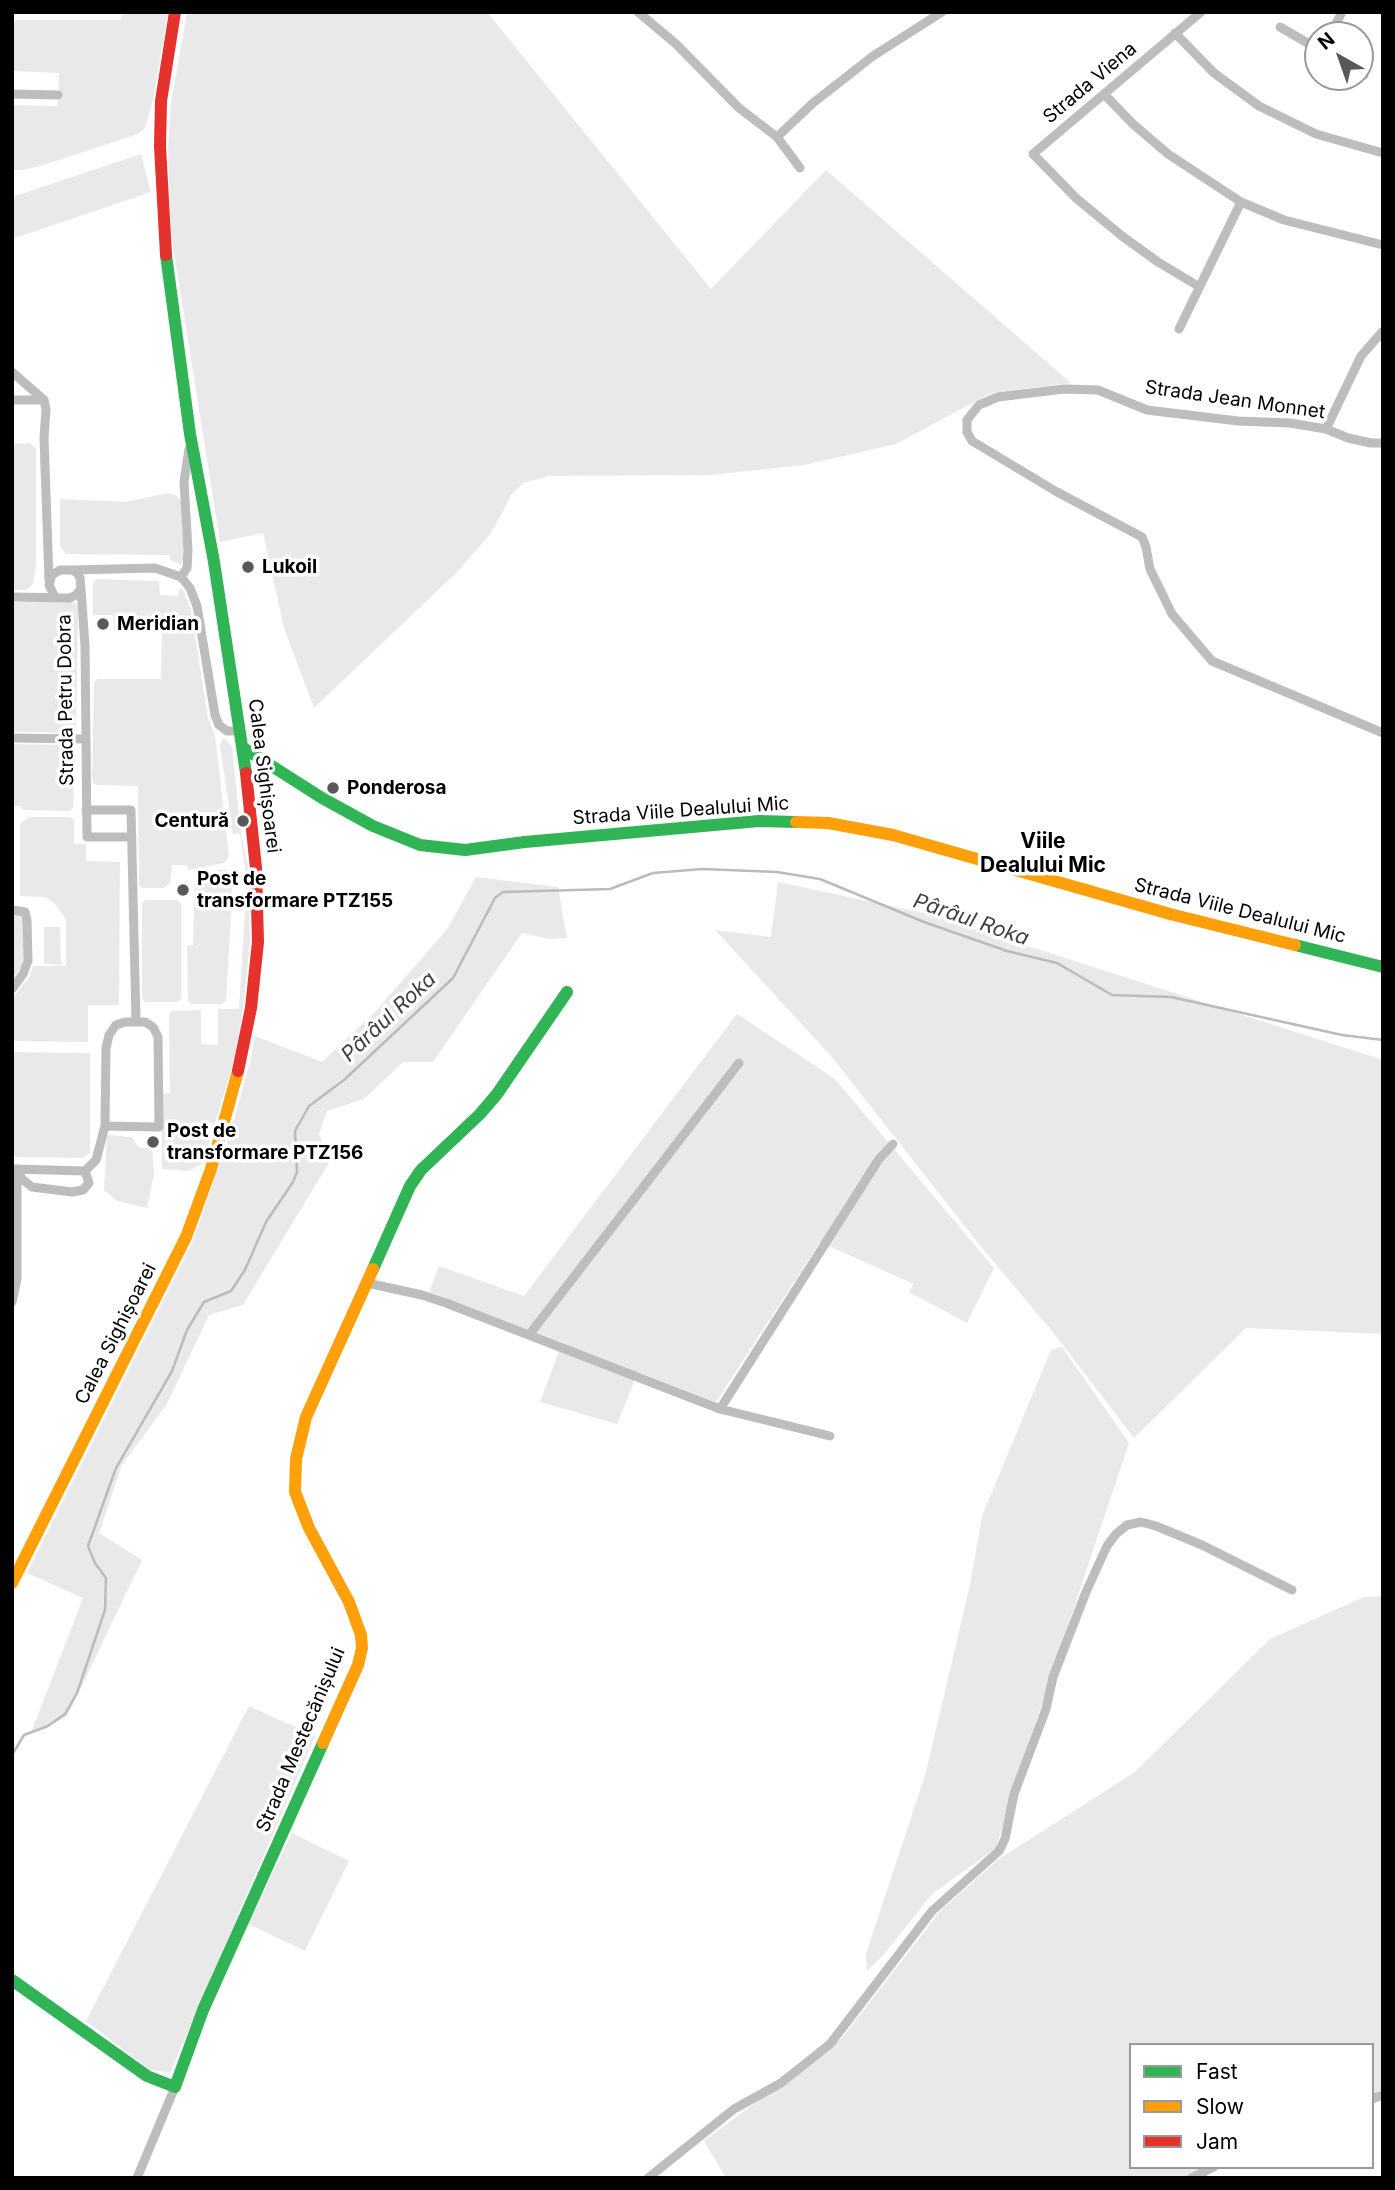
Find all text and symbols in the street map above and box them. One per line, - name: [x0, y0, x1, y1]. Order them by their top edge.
- north arrow: [1304, 21, 1374, 91]
- text: N: [1314, 28, 1339, 55]
- street label: Strada Viena: [1039, 37, 1141, 129]
- street label: Strada Jean Monnet: [1144, 376, 1326, 424]
- place label: Lukoil: [262, 556, 317, 578]
- marker: Lukoil: [240, 559, 256, 575]
- place label: Meridian: [117, 613, 199, 635]
- street label: Strada Petru Dobra: [53, 614, 79, 786]
- marker: Meridian: [95, 616, 111, 632]
- street label: Calea Sighișoarei: [243, 697, 285, 855]
- place label: Ponderosa: [347, 777, 447, 799]
- marker: Ponderosa: [325, 780, 341, 796]
- street label: Strada Viile Dealului Mic: [572, 792, 790, 830]
- place label: Centură: [155, 810, 229, 832]
- marker: Centură: [235, 813, 251, 829]
- district label: Viile Dealului Mic: [980, 829, 1106, 879]
- place label: Post de transformare PTZ155: [197, 868, 393, 912]
- street label: Strada Viile Dealului Mic: [1132, 874, 1348, 948]
- marker: Post de transformare PTZ155: [175, 882, 191, 898]
- water label: Pârâul Roka: [910, 889, 1032, 951]
- water label: Pârâul Roka: [336, 967, 442, 1067]
- place label: Post de transformare PTZ156: [167, 1120, 363, 1164]
- marker: Post de transformare PTZ156: [145, 1134, 161, 1150]
- street label: Calea Sighișoarei: [71, 1260, 161, 1408]
- street label: Strada Mestecănișului: [252, 1644, 350, 1836]
- legend: [1129, 2043, 1374, 2169]
- text: Fast: [1196, 2059, 1238, 2084]
- text: Slow: [1196, 2094, 1244, 2119]
- text: Jam: [1196, 2129, 1238, 2154]

